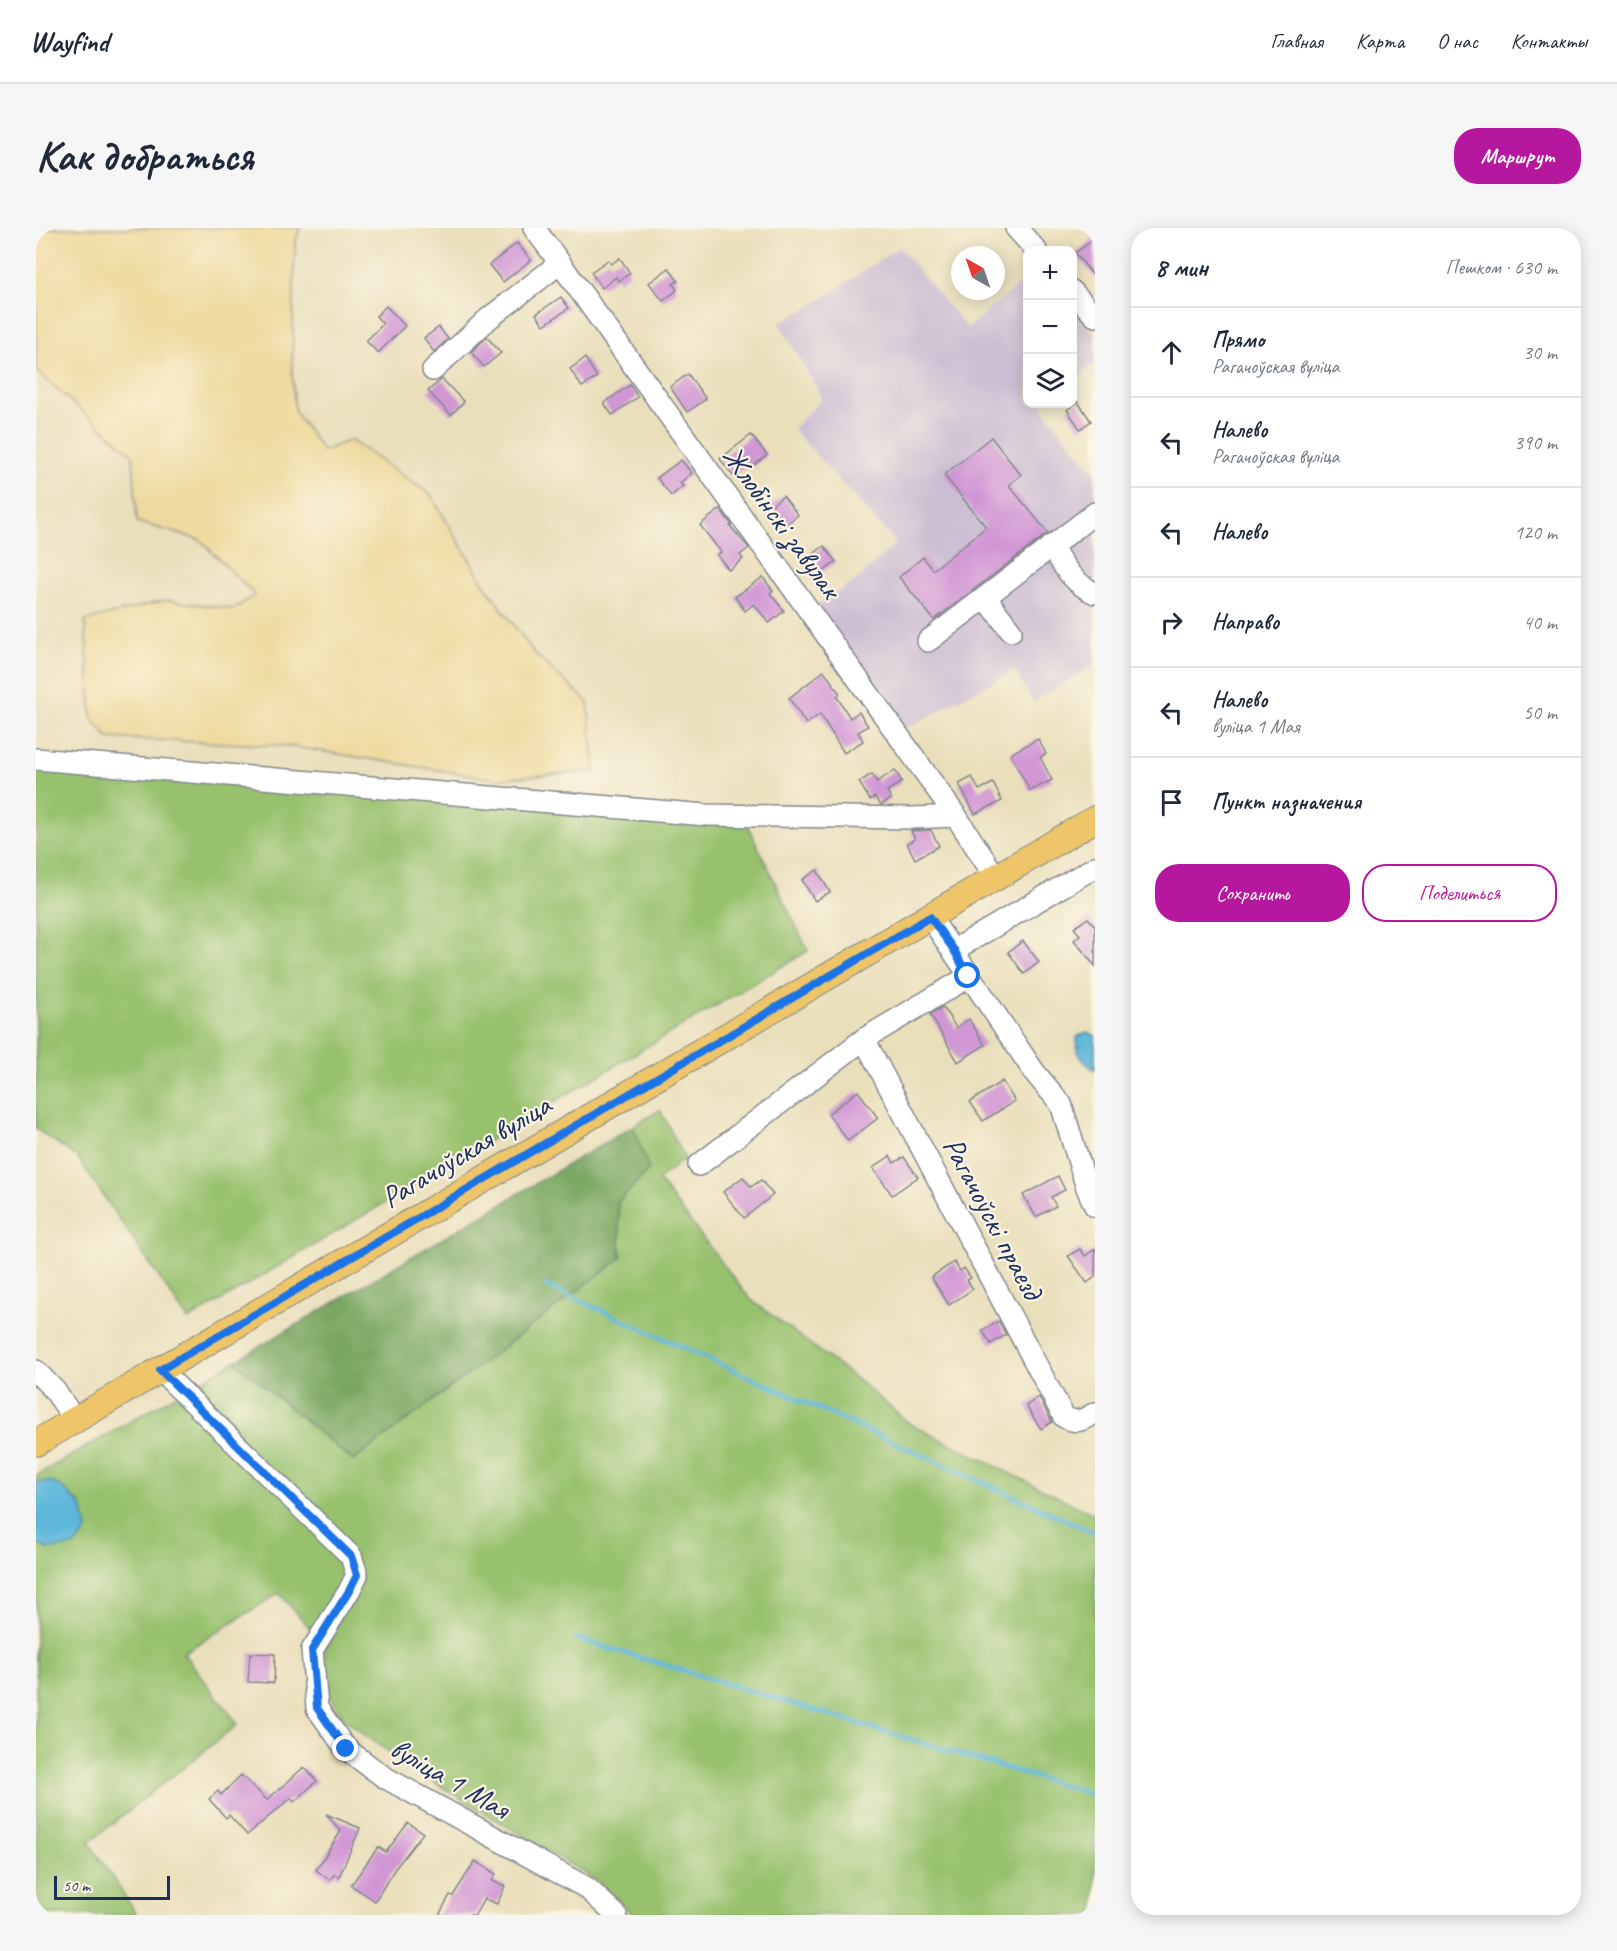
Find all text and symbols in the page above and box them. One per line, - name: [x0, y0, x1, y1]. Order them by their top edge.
- text: Wayfind: [30, 24, 109, 59]
- text: Главная: [1270, 28, 1323, 54]
- text: Карта: [1356, 28, 1404, 54]
- text: О нас: [1437, 28, 1478, 54]
- text: Контакты: [1511, 28, 1587, 54]
- button: Маршрут: [1454, 128, 1581, 184]
- text: Как добраться: [36, 130, 253, 183]
- north arrow: [951, 246, 1005, 300]
- map controls: [1023, 246, 1077, 408]
- button: +: [1023, 246, 1077, 300]
- text: 8 мин: [1155, 251, 1208, 284]
- text: Пешком · 630 m: [1445, 255, 1557, 280]
- button: −: [1023, 300, 1077, 354]
- text: Прямо: [1212, 326, 1264, 354]
- icon: ahead: [1155, 336, 1188, 369]
- text: 30 m: [1523, 340, 1557, 365]
- button: layers: [1023, 354, 1077, 408]
- text: Рагачоўская вуліца: [1212, 354, 1339, 379]
- text: Налево: [1212, 416, 1268, 444]
- icon: left: [1155, 426, 1188, 459]
- text: 390 m: [1514, 430, 1557, 455]
- street label: Жлобінскі завулак: [714, 438, 852, 608]
- text: Рагачоўская вуліца: [1212, 444, 1339, 469]
- icon: left: [1155, 516, 1188, 549]
- text: Налево: [1212, 518, 1268, 546]
- text: 120 m: [1514, 520, 1557, 545]
- icon: right: [1155, 606, 1188, 639]
- text: Направо: [1212, 608, 1279, 636]
- text: 40 m: [1523, 610, 1557, 635]
- text: Налево: [1212, 686, 1268, 714]
- icon: left: [1155, 696, 1188, 729]
- text: 50 m: [1523, 700, 1557, 725]
- text: вуліца 1 Мая: [1212, 714, 1299, 739]
- icon: arrive: [1155, 786, 1188, 819]
- text: Пункт назначения: [1212, 788, 1361, 816]
- button: Сохранить: [1155, 864, 1350, 922]
- button: Поделиться: [1362, 864, 1557, 922]
- route start: [954, 962, 980, 988]
- street label: Рагачоўская вуліца: [374, 1085, 559, 1216]
- street label: Рагачоўскі праезд: [934, 1131, 1053, 1308]
- street label: вуліца 1 Мая: [384, 1729, 519, 1829]
- route end: [332, 1735, 358, 1761]
- scale bar: [54, 1873, 170, 1900]
- text: 50 m: [63, 1876, 90, 1896]

